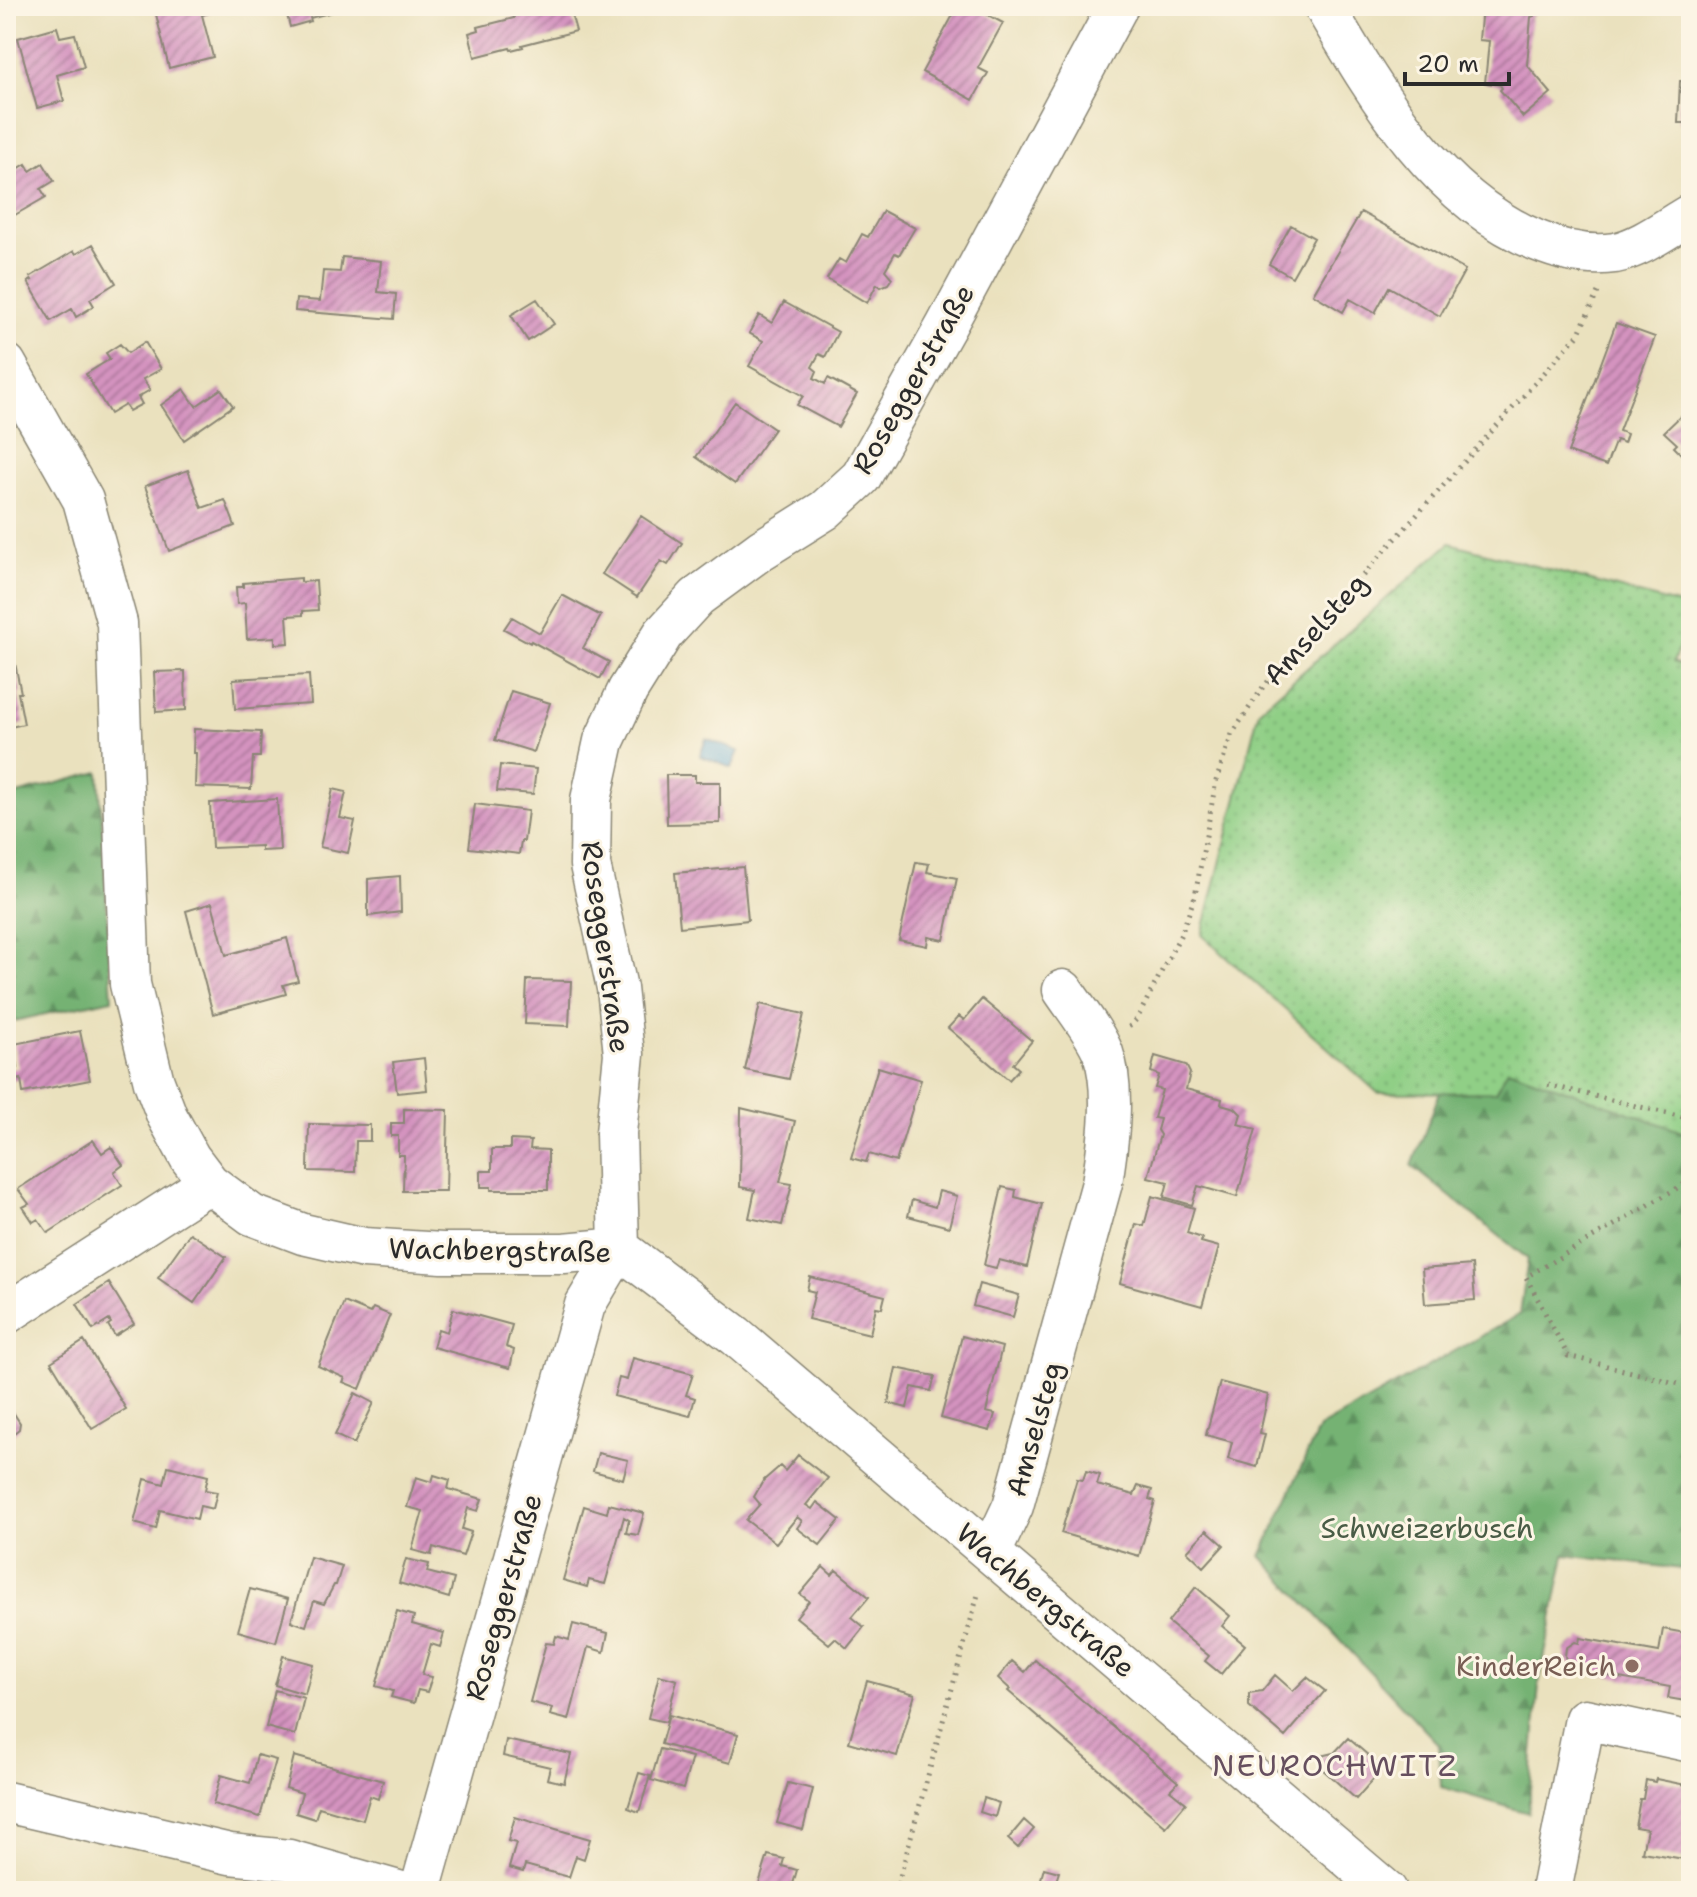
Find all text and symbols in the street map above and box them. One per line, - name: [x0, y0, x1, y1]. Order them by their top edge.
- scale bar: [1405, 36, 1509, 86]
- text: 20 m: [1417, 48, 1479, 80]
- street label: Roseggerstraße: [843, 277, 983, 481]
- street label: Amselsteg: [1254, 565, 1376, 693]
- street label: Roseggerstraße: [572, 839, 640, 1055]
- street label: Wachbergstraße: [388, 1229, 612, 1271]
- street label: Amselsteg: [997, 1357, 1071, 1501]
- street label: Roseggerstraße: [455, 1489, 551, 1705]
- park label: Schweizerbusch: [1321, 1509, 1533, 1547]
- street label: Wachbergstraße: [948, 1514, 1144, 1686]
- place label: KinderReich: [1456, 1647, 1616, 1685]
- marker: KinderReich: [1623, 1657, 1641, 1675]
- district label: NEUROCHWITZ: [1212, 1745, 1458, 1786]

